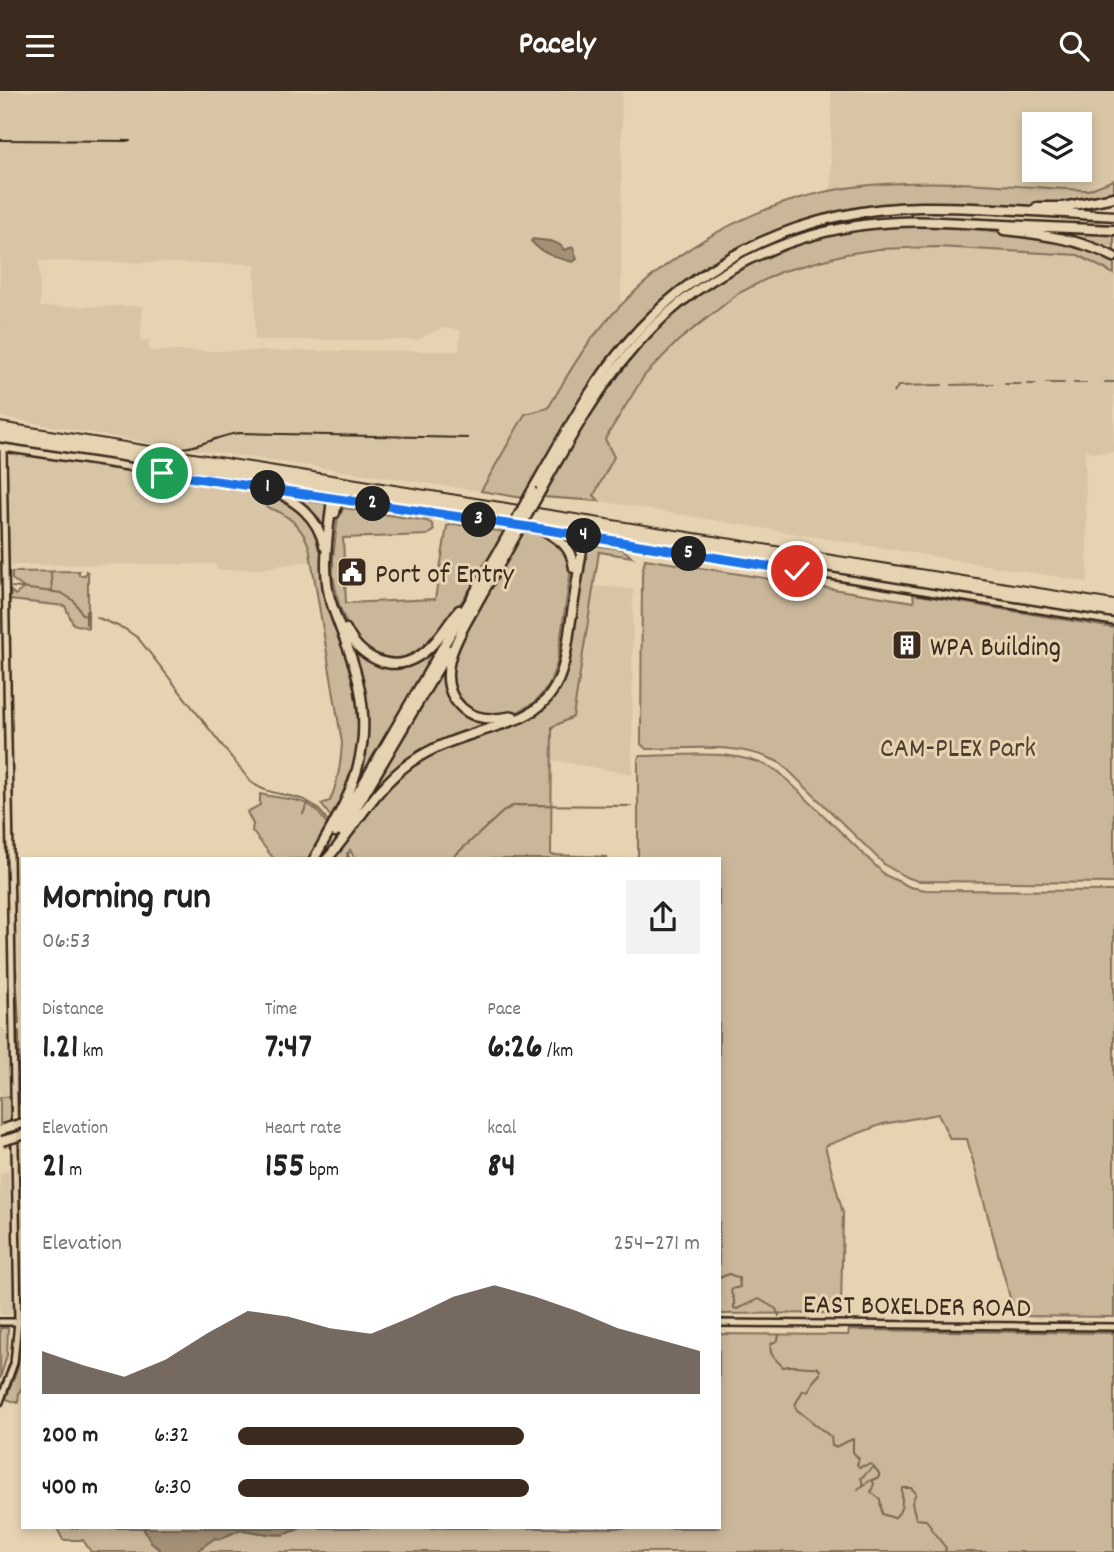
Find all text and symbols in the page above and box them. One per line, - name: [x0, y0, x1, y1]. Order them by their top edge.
- text: Pacely: [518, 23, 596, 69]
- icon: menu: [21, 27, 59, 65]
- icon: search: [1055, 27, 1093, 65]
- map controls: [1022, 112, 1092, 182]
- button: layers: [1022, 112, 1092, 182]
- pin: [132, 443, 192, 503]
- icon: arrive: [143, 454, 181, 492]
- pin: 1: [250, 471, 286, 505]
- text: 1: [265, 474, 270, 501]
- pin: 2: [356, 487, 390, 521]
- text: 2: [368, 490, 377, 517]
- pin: 3: [462, 503, 496, 537]
- text: 3: [474, 506, 483, 533]
- pin: 4: [566, 519, 602, 553]
- text: 4: [580, 522, 587, 549]
- pin: 5: [672, 537, 706, 571]
- text: 5: [684, 540, 693, 567]
- pin: [767, 541, 827, 601]
- icon: check: [778, 552, 816, 590]
- public building icon: Port of Entry: [335, 555, 369, 589]
- place label: Port of Entry: [375, 557, 514, 597]
- building icon: WPA Building: [890, 628, 924, 662]
- place label: WPA Building: [930, 630, 1061, 670]
- park label: CAM-PLEX Park: [880, 731, 1036, 771]
- text: Morning run: [42, 872, 211, 927]
- button: share: [626, 880, 700, 954]
- text: 06:53: [42, 926, 90, 959]
- text: Distance: [42, 997, 104, 1024]
- text: Time: [265, 997, 297, 1024]
- text: Pace: [487, 997, 521, 1024]
- text: 1.21: [42, 1024, 78, 1074]
- text: 7:47: [265, 1024, 312, 1074]
- text: 6:26: [487, 1024, 543, 1074]
- text: km: [78, 1039, 104, 1066]
- text: /km: [543, 1039, 573, 1066]
- text: Elevation: [42, 1116, 108, 1143]
- text: Heart rate: [265, 1116, 341, 1143]
- text: kcal: [487, 1116, 516, 1143]
- text: 21: [42, 1143, 65, 1193]
- text: 155: [265, 1143, 305, 1193]
- text: 84: [487, 1143, 516, 1193]
- text: m: [65, 1158, 82, 1185]
- text: bpm: [305, 1158, 339, 1185]
- text: Elevation: [42, 1228, 122, 1261]
- text: 254–271 m: [613, 1228, 700, 1261]
- street label: EAST BOXELDER ROAD: [803, 1287, 1031, 1331]
- text: 200 m: [42, 1420, 98, 1453]
- text: 6:32: [154, 1420, 189, 1453]
- text: 400 m: [42, 1472, 98, 1505]
- text: 6:30: [154, 1472, 192, 1505]

